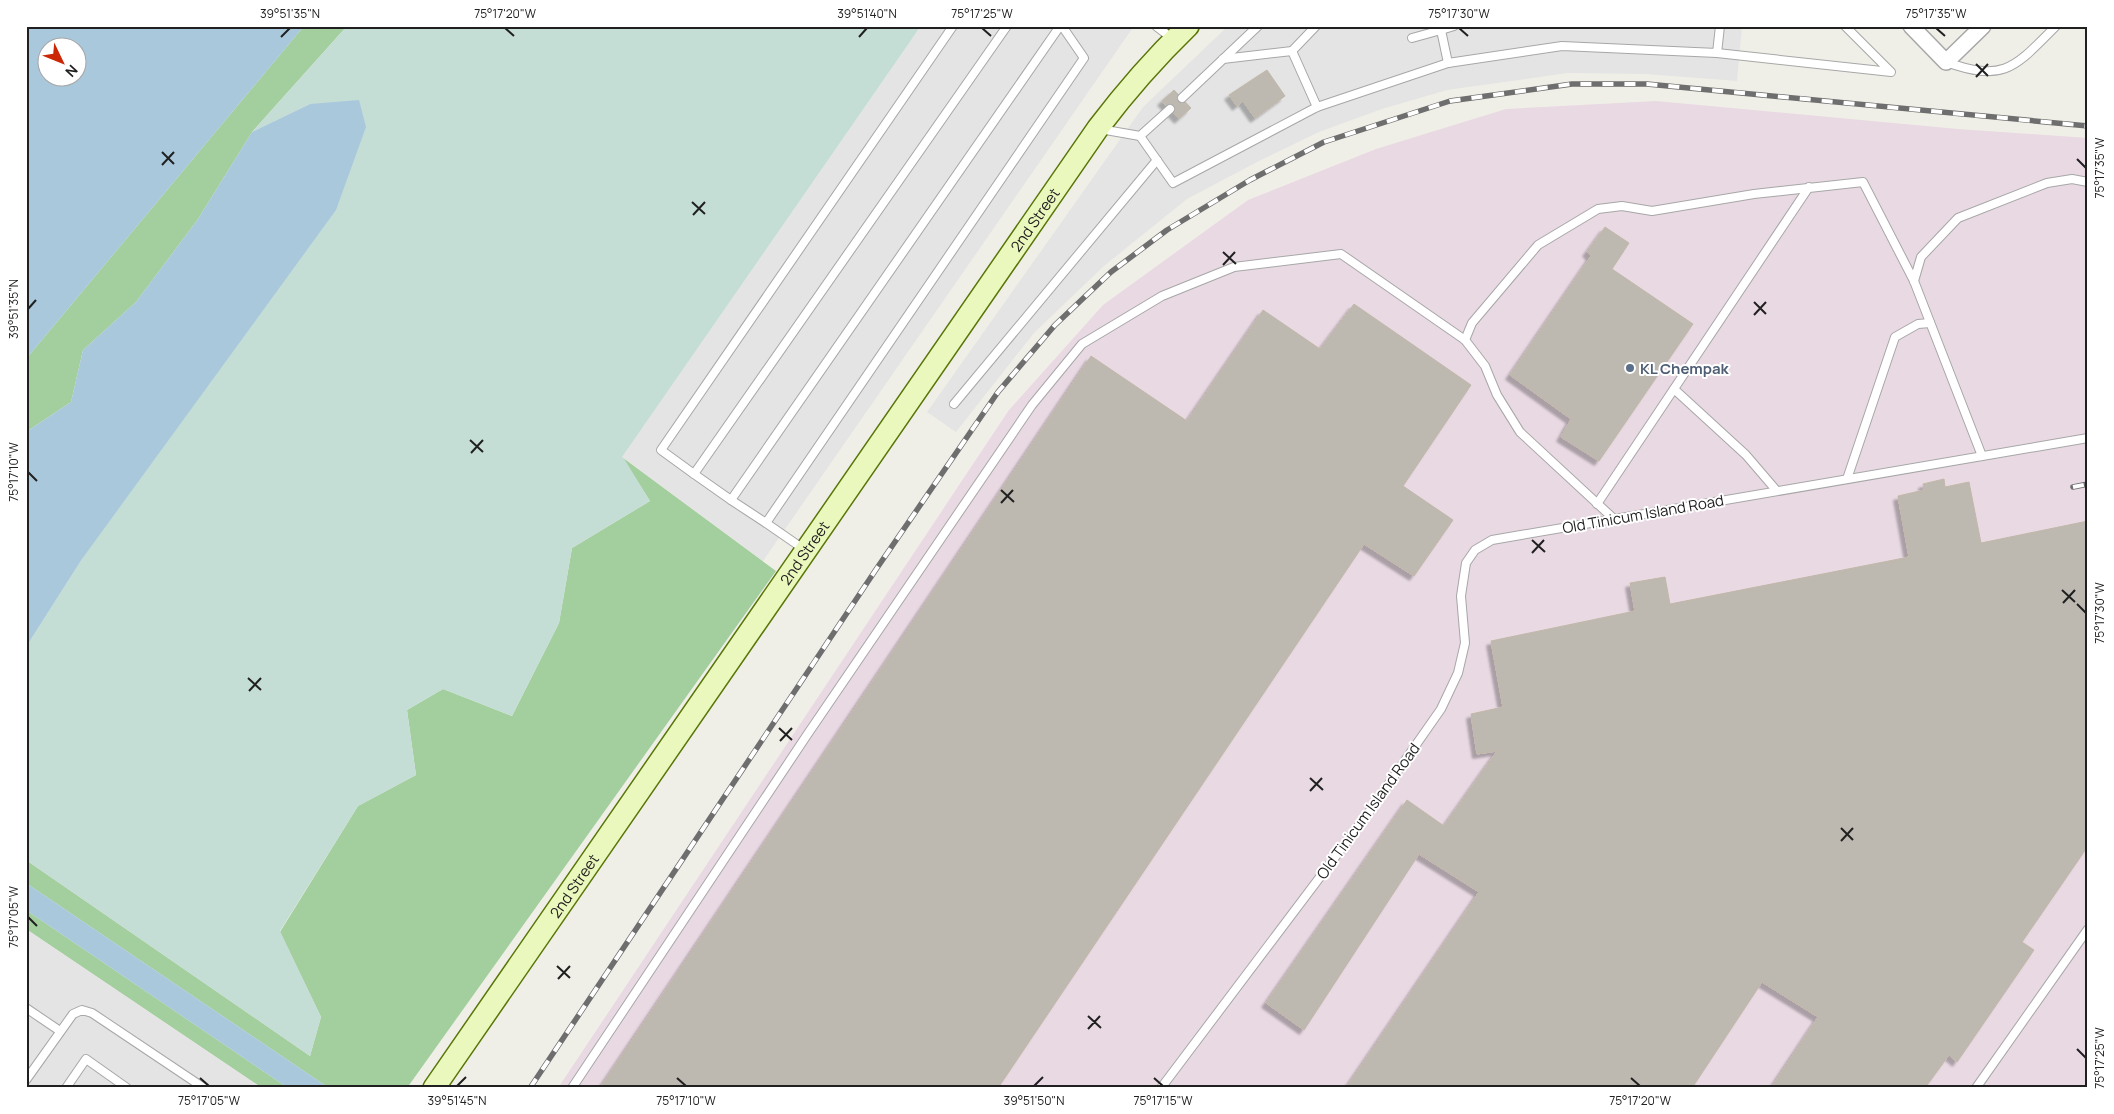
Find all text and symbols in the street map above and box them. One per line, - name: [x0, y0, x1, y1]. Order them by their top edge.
- text: 39°51'35"N: [260, 5, 320, 22]
- text: 75°17'20"W: [474, 5, 537, 22]
- text: 39°51'40"N: [837, 5, 897, 22]
- text: 75°17'25"W: [951, 5, 1013, 22]
- text: 75°17'30"W: [1428, 5, 1491, 22]
- text: 75°17'35"W: [1905, 5, 1967, 22]
- north arrow: [38, 38, 88, 88]
- text: N: [61, 61, 82, 81]
- text: 75°17'35"W: [2091, 137, 2108, 199]
- street label: 2nd Street: [1005, 183, 1064, 256]
- text: 39°51'35"N: [5, 279, 22, 339]
- place label: KL Chempak: [1640, 358, 1730, 379]
- marker: KL Chempak: [1624, 362, 1636, 374]
- text: 75°17'10"W: [5, 441, 22, 502]
- street label: Old Tinicum Island Road: [1561, 489, 1725, 539]
- street label: 2nd Street: [775, 516, 834, 589]
- text: 75°17'30"W: [2091, 581, 2108, 644]
- street label: Old Tinicum Island Road: [1311, 739, 1425, 883]
- street label: 2nd Street: [544, 850, 603, 922]
- text: 75°17'05"W: [5, 885, 22, 948]
- text: 75°17'25"W: [2091, 1027, 2108, 1089]
- text: 75°17'05"W: [178, 1092, 241, 1109]
- text: 39°51'45"N: [427, 1092, 487, 1109]
- text: 75°17'10"W: [656, 1092, 717, 1109]
- text: 39°51'50"N: [1004, 1092, 1064, 1109]
- text: 75°17'15"W: [1133, 1092, 1193, 1109]
- text: 75°17'20"W: [1609, 1092, 1672, 1109]

